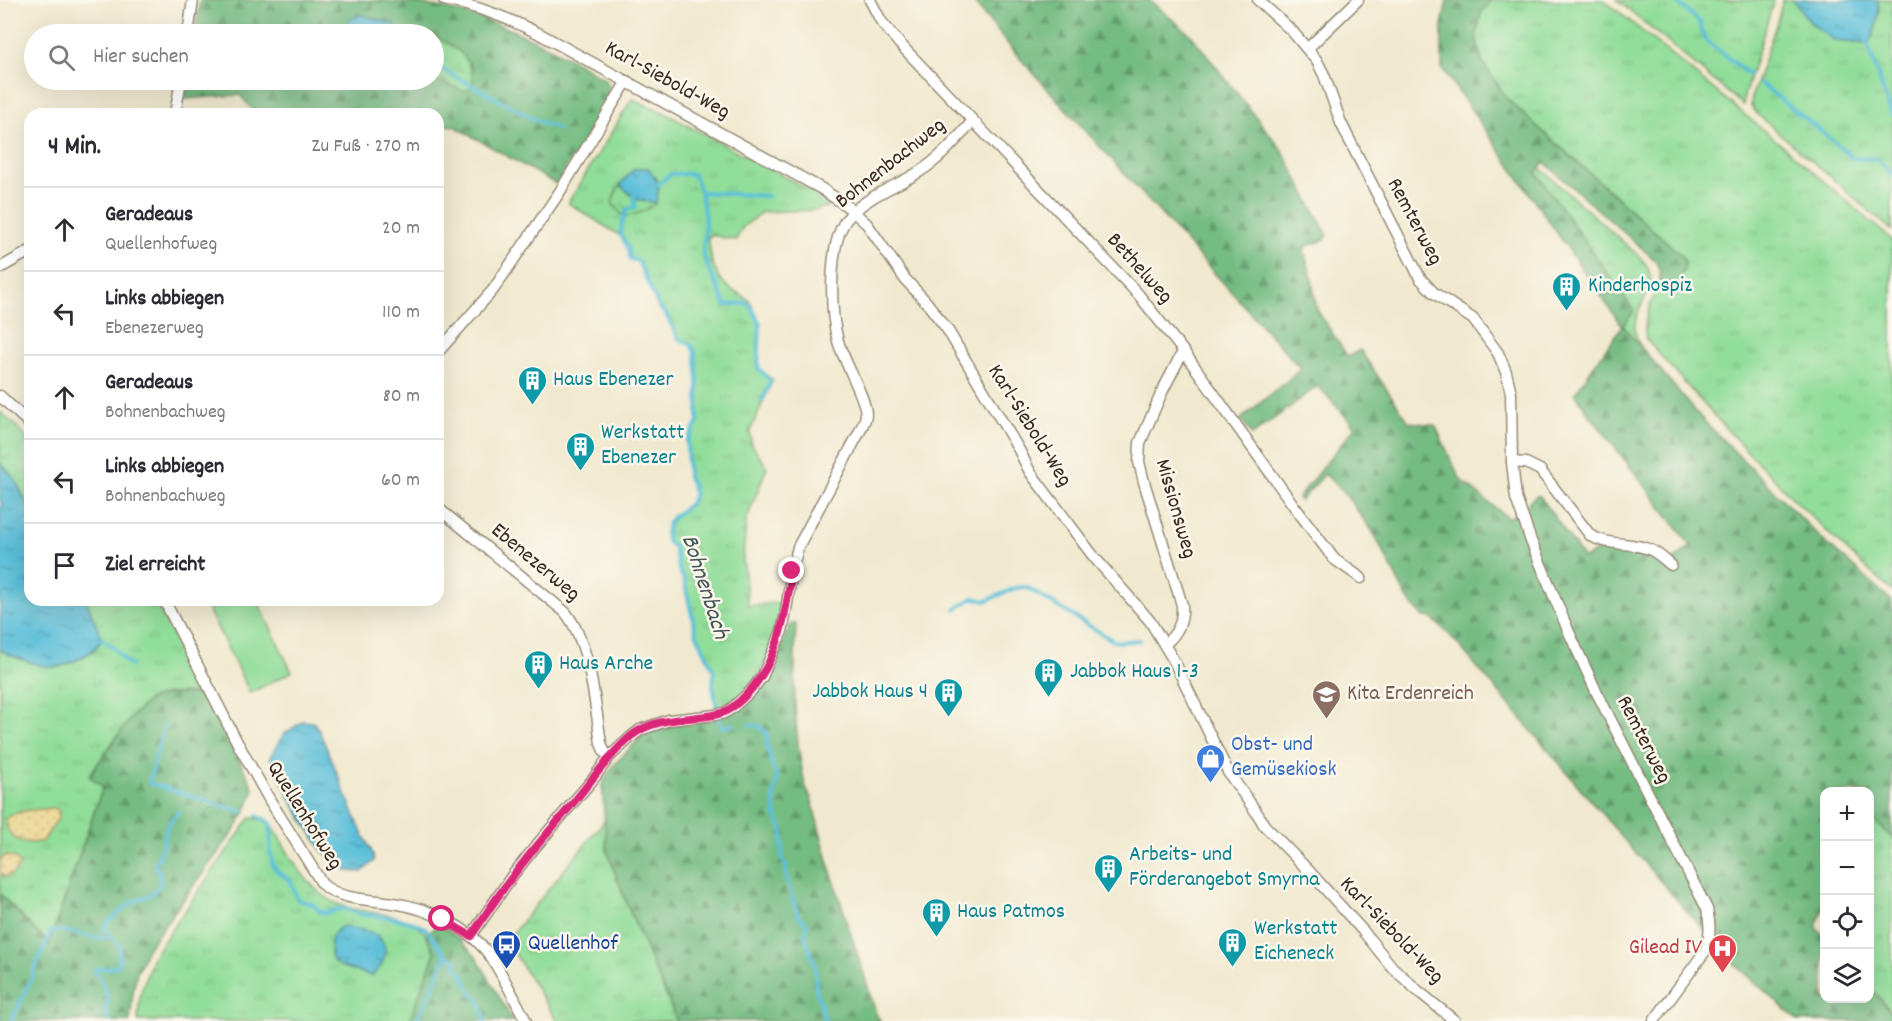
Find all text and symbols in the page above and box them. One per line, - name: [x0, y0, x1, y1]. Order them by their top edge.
- search box: [24, 24, 444, 90]
- street label: Karl-Siebold-Weg: [599, 34, 735, 128]
- icon: search: [45, 41, 78, 74]
- text: Hier suchen: [93, 42, 189, 73]
- street label: Bohnenbachweg: [829, 111, 953, 217]
- text: 4 Min.: [48, 129, 101, 166]
- text: Zu Fuß · 270 m: [312, 133, 420, 161]
- street label: Remterweg: [1378, 173, 1450, 271]
- text: Geradeaus: [105, 200, 193, 231]
- icon: ahead: [48, 213, 81, 246]
- text: 20 m: [382, 215, 420, 243]
- street label: Bethelweg: [1098, 226, 1180, 312]
- text: Quellenhofweg: [105, 231, 217, 259]
- building icon: Kinderhospiz: [1551, 270, 1583, 312]
- place label: Kinderhospiz: [1588, 271, 1693, 302]
- text: Links abbiegen: [105, 284, 224, 315]
- icon: left: [48, 297, 81, 330]
- text: 110 m: [382, 299, 420, 327]
- text: Ebenezerweg: [105, 315, 204, 343]
- street label: Karl-Siebold-Weg: [979, 359, 1079, 493]
- building icon: Haus Ebenezer: [516, 364, 548, 406]
- place label: Haus Ebenezer: [553, 365, 674, 396]
- text: Geradeaus: [105, 368, 193, 399]
- icon: ahead: [48, 381, 81, 414]
- text: 80 m: [383, 383, 420, 411]
- text: Bohnenbachweg: [105, 399, 226, 427]
- place label: Werkstatt Ebenezer: [601, 418, 684, 474]
- building icon: Werkstatt Ebenezer: [564, 430, 596, 472]
- text: Links abbiegen: [105, 452, 224, 483]
- street label: Missionsweg: [1146, 456, 1204, 562]
- icon: left: [48, 465, 81, 498]
- text: 60 m: [381, 467, 420, 495]
- text: Bohnenbachweg: [105, 483, 226, 511]
- street label: Ebenezerweg: [483, 516, 587, 610]
- water label: Bohnenbach: [671, 530, 737, 645]
- icon: arrive: [48, 549, 81, 582]
- text: Ziel erreicht: [105, 550, 205, 581]
- route end: [778, 557, 804, 583]
- building icon: Haus Arche: [522, 648, 554, 690]
- place label: Haus Arche: [559, 649, 653, 680]
- building icon: Jabbok Haus 1-3: [1033, 656, 1065, 698]
- place label: Jabbok Haus 1-3: [1070, 657, 1199, 688]
- building icon: Jabbok Haus 4: [933, 676, 965, 718]
- place label: Jabbok Haus 4: [812, 677, 928, 708]
- school or university icon: Kita Erdenreich: [1310, 678, 1342, 720]
- place label: Kita Erdenreich: [1347, 679, 1474, 710]
- street label: Remterweg: [1608, 691, 1678, 789]
- place label: Obst- und Gemüsekiosk: [1231, 730, 1336, 786]
- shop icon: Obst- und Gemüsekiosk: [1194, 742, 1226, 784]
- street label: Quellenhofweg: [258, 755, 350, 877]
- map controls: [1820, 787, 1874, 1003]
- button: +: [1820, 787, 1874, 841]
- place label: Arbeits- und Förderangebot Smyrna: [1129, 840, 1320, 896]
- button: −: [1820, 841, 1874, 895]
- building icon: Arbeits- und Förderangebot Smyrna: [1092, 852, 1124, 894]
- street label: Karl-Siebold-Weg: [1332, 870, 1450, 992]
- button: locate: [1820, 895, 1874, 949]
- building icon: Haus Patmos: [920, 896, 952, 938]
- place label: Haus Patmos: [957, 897, 1065, 928]
- route start: [428, 905, 454, 931]
- place label: Werkstatt Eicheneck: [1254, 914, 1337, 970]
- building icon: Werkstatt Eicheneck: [1217, 926, 1249, 968]
- bus stop icon: Quellenhof: [491, 928, 523, 970]
- place label: Quellenhof: [528, 929, 619, 960]
- hospital icon: Gilead IV: [1707, 932, 1739, 974]
- place label: Gilead IV: [1629, 933, 1702, 964]
- button: layers: [1820, 949, 1874, 1003]

